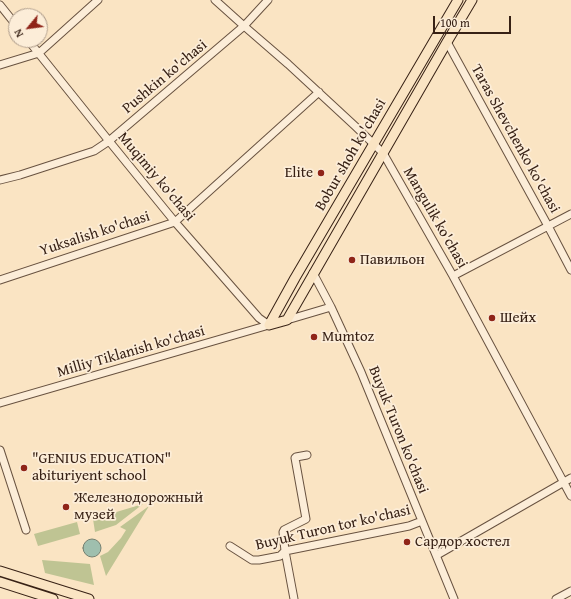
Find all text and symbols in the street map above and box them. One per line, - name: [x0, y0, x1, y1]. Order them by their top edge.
- north arrow: [8, 8, 48, 48]
- scale bar: [435, 8, 513, 34]
- text: 100 m: [440, 14, 470, 31]
- text: N: [10, 26, 27, 40]
- street label: Pushkin ko'chasi: [119, 36, 211, 118]
- street label: Taras Shevchenko ko'chasi: [467, 62, 563, 216]
- street label: Bobur shoh ko'chasi: [312, 96, 390, 214]
- street label: Muqimiy ko'chasi: [114, 129, 198, 225]
- place label: Elite: [285, 164, 313, 182]
- street label: Mangulik ko'chasi: [399, 164, 471, 272]
- marker: Elite: [316, 168, 326, 178]
- street label: Yuksalish ko'chasi: [38, 208, 152, 260]
- place label: Павильон: [360, 251, 425, 269]
- marker: Павильон: [347, 255, 357, 265]
- place label: Шейх: [500, 309, 536, 327]
- marker: Шейх: [487, 313, 497, 323]
- street label: Milliy Tiklanish ko'chasi: [55, 322, 207, 382]
- place label: Mumtoz: [322, 328, 374, 346]
- marker: Mumtoz: [309, 332, 319, 342]
- street label: Buyuk Turon ko'chasi: [364, 364, 432, 496]
- place label: "GENIUS EDUCATION" abituriyent school: [32, 450, 171, 485]
- marker: "GENIUS EDUCATION" abituriyent school: [19, 463, 29, 473]
- place label: Железнодорожный музей: [74, 489, 203, 524]
- street label: Buyuk Turon tor ko'chasi: [254, 501, 412, 555]
- marker: Железнодорожный музей: [61, 502, 71, 512]
- place label: Сардор хостел: [415, 533, 510, 551]
- marker: Сардор хостел: [402, 537, 412, 547]

